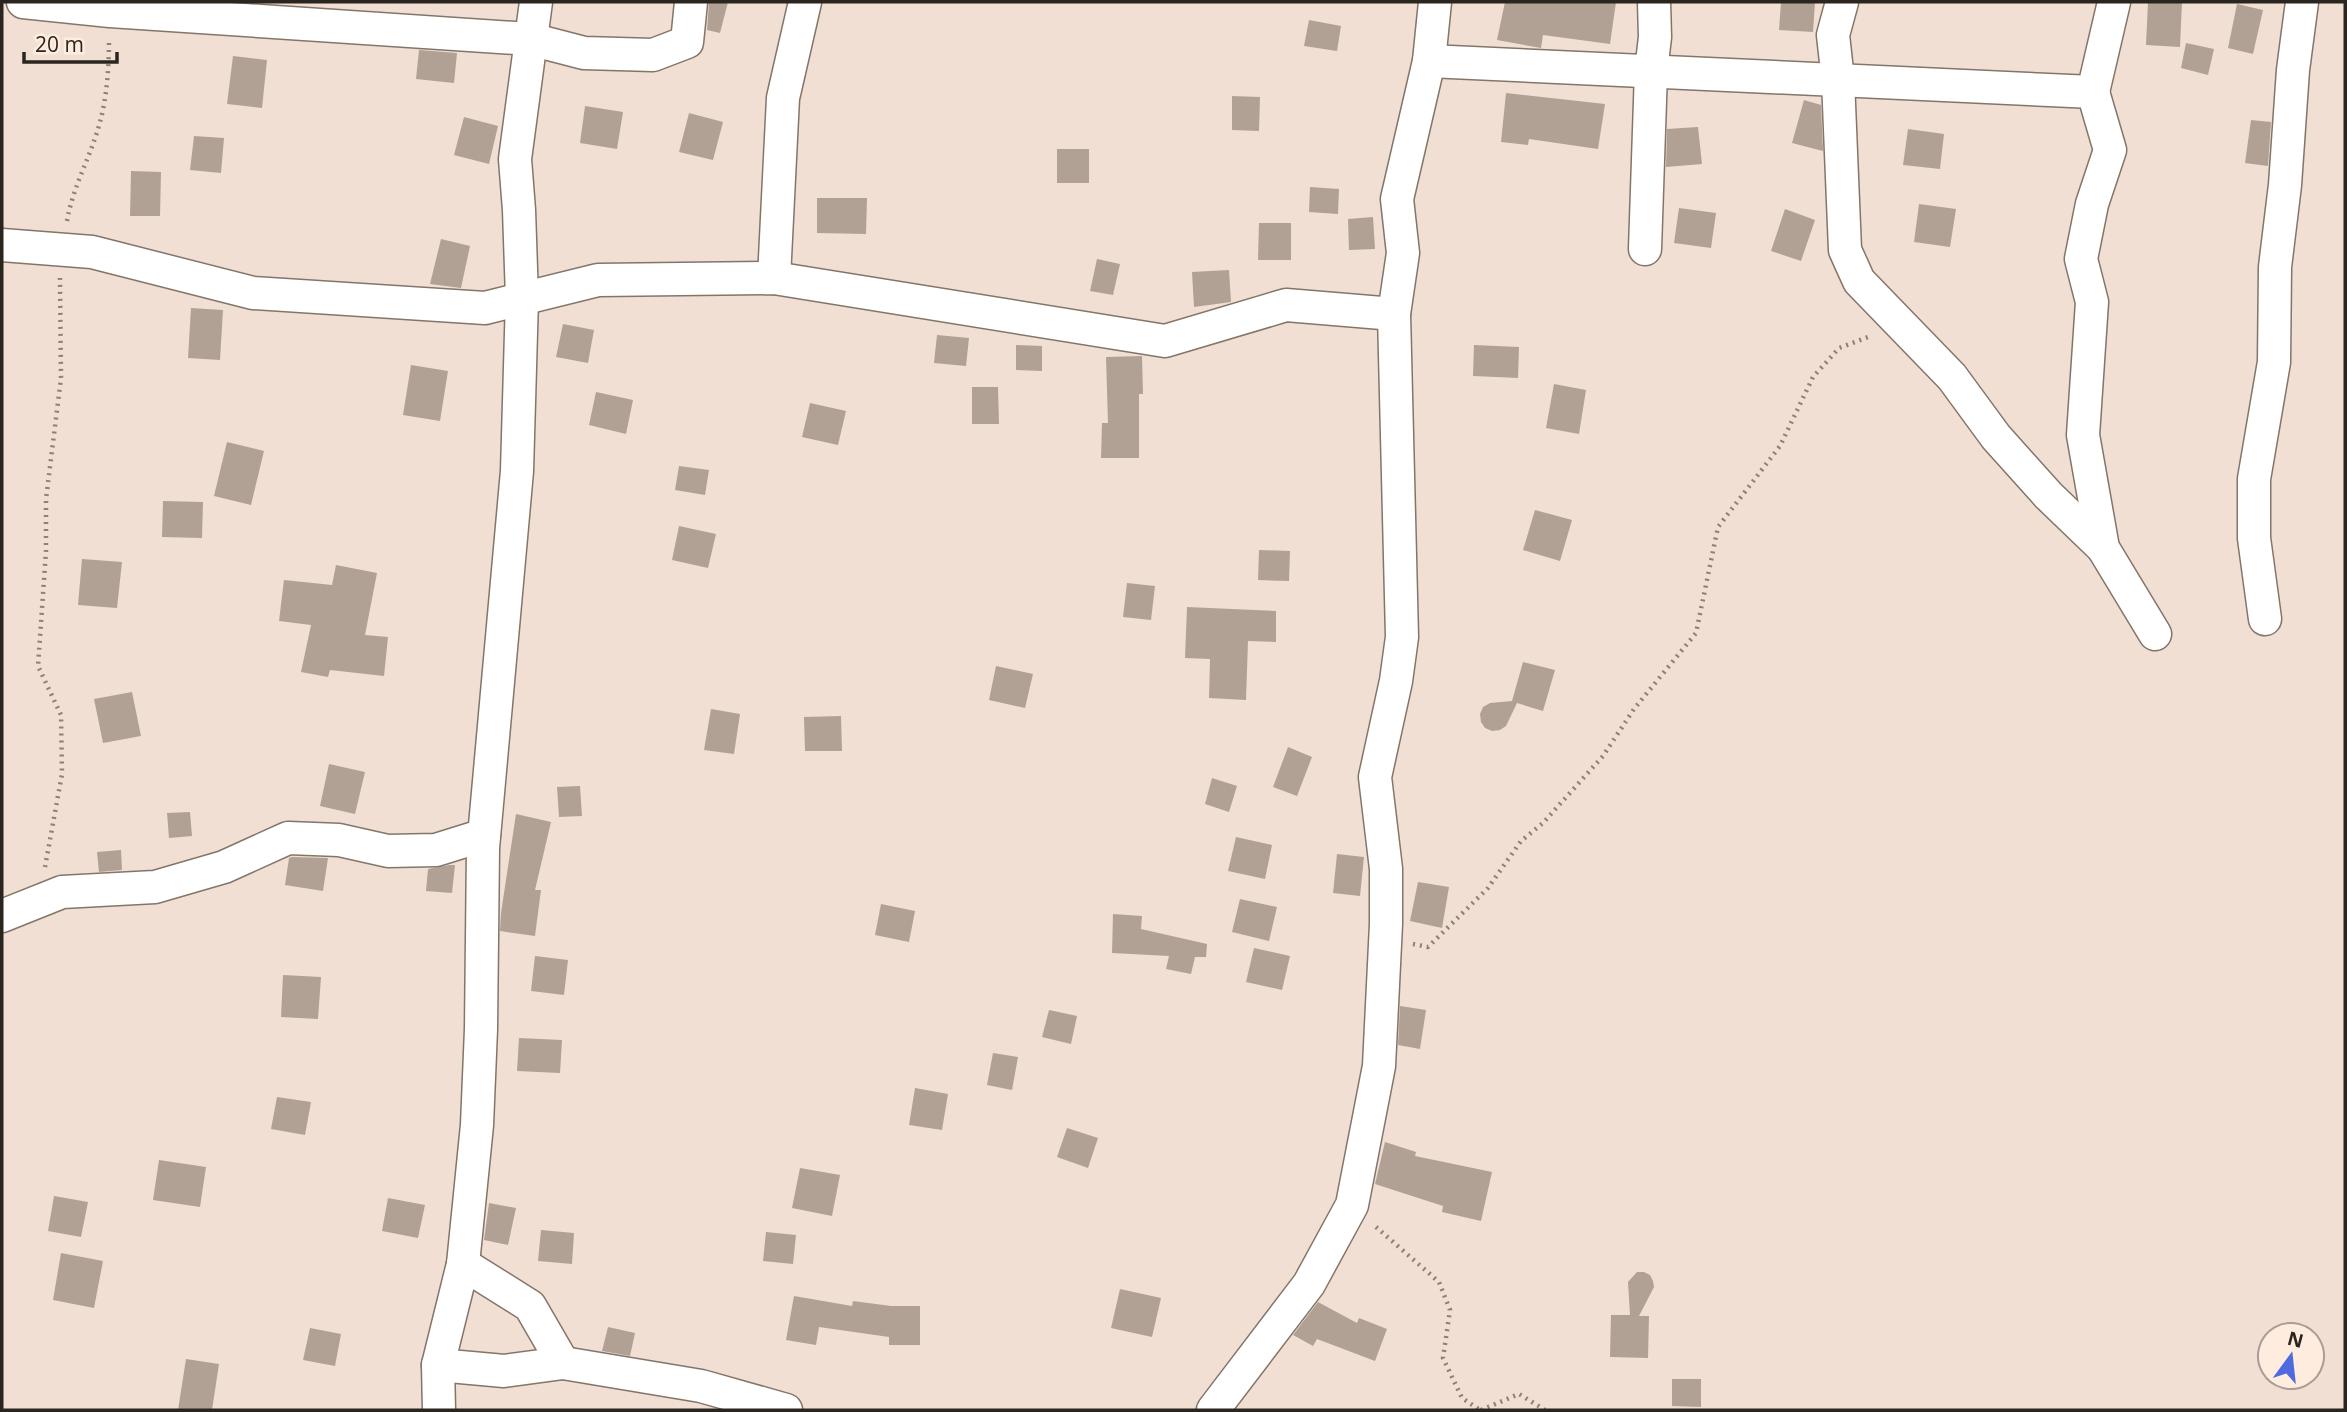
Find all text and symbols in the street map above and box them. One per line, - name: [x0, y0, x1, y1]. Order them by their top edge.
- scale bar: [24, 21, 117, 65]
- text: 20 m: [35, 30, 84, 58]
- north arrow: [2256, 1321, 2326, 1391]
- text: N: [2285, 1325, 2306, 1354]

